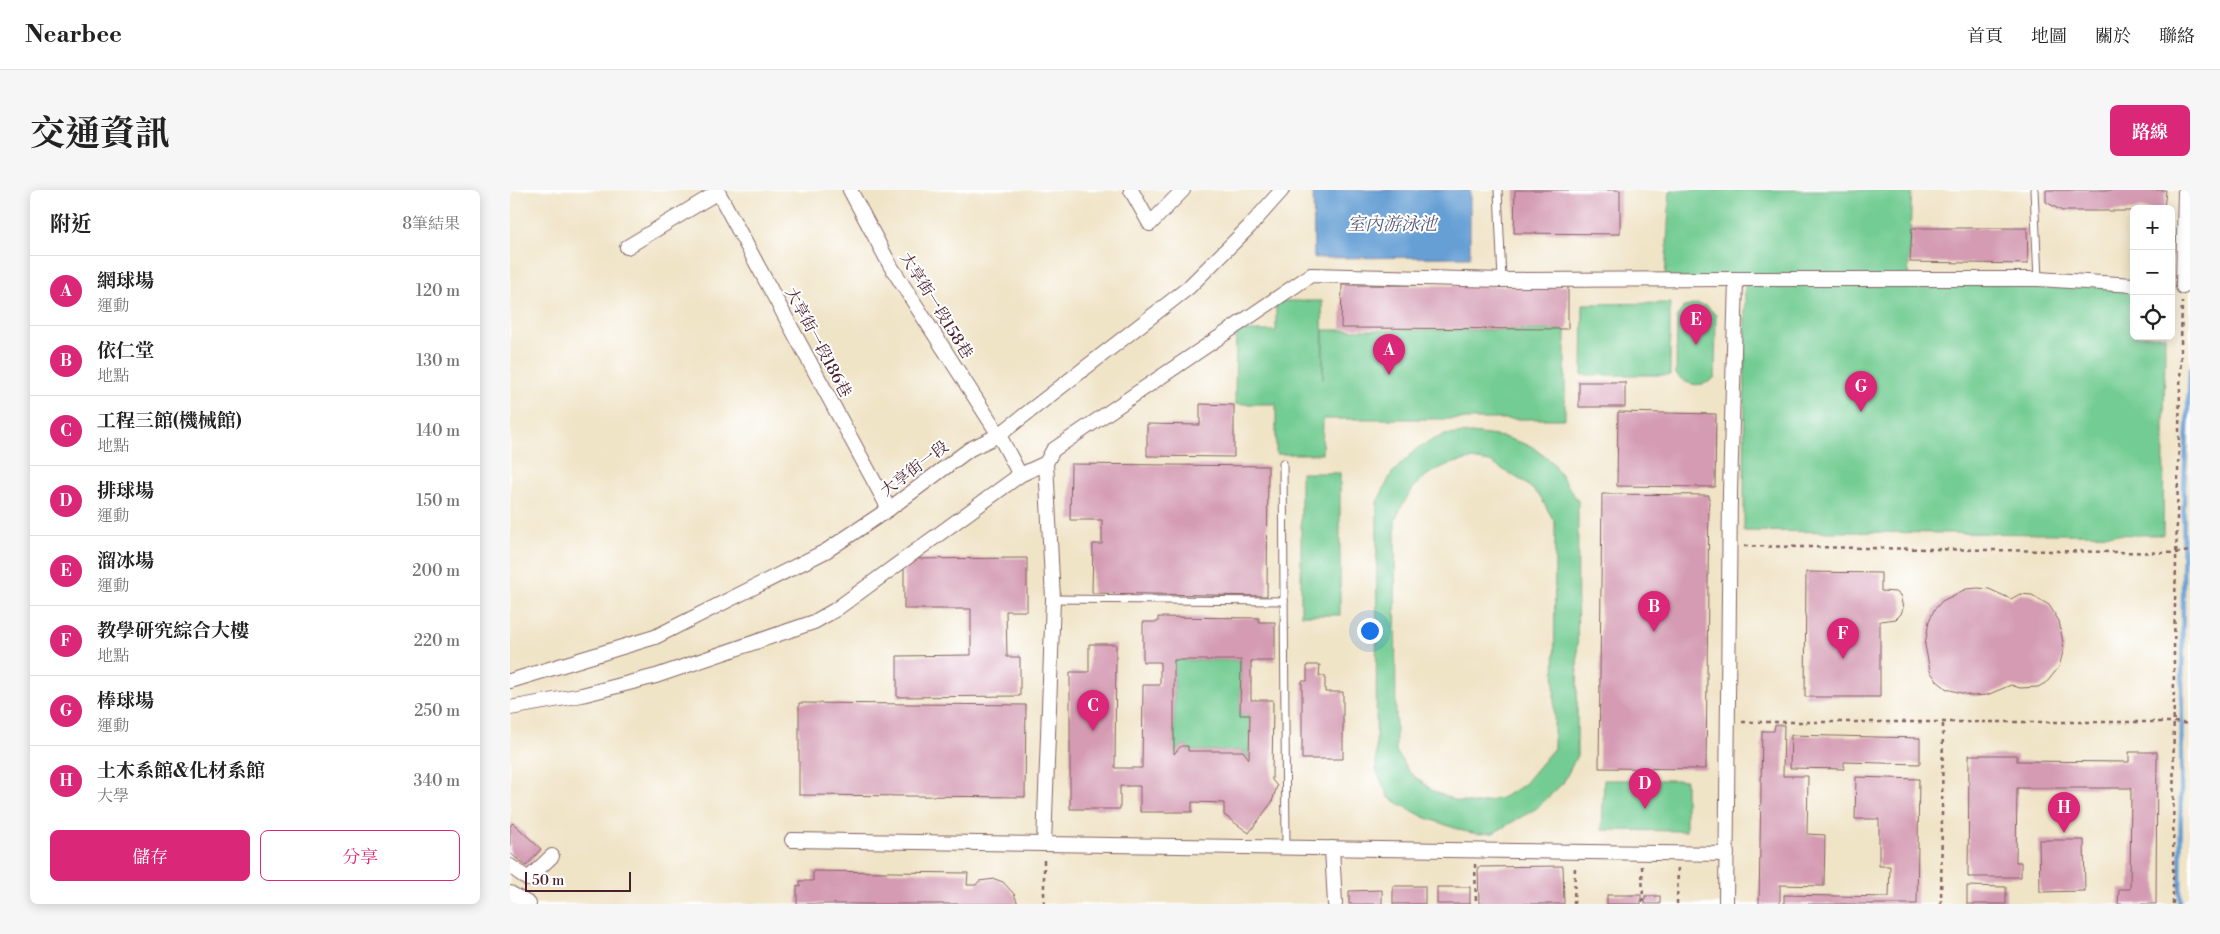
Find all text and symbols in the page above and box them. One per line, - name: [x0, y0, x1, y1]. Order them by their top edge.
- text: Nearbee: [25, 20, 122, 50]
- text: 首頁: [1967, 25, 2003, 48]
- text: 地圖: [2031, 25, 2067, 48]
- text: 關於: [2095, 25, 2131, 48]
- text: 聯絡: [2159, 25, 2195, 48]
- button: 路線: [2110, 105, 2190, 156]
- text: 交通資訊: [30, 113, 170, 156]
- map controls: [2130, 205, 2175, 340]
- button: +: [2130, 205, 2175, 250]
- text: 附近: [50, 212, 92, 238]
- water label: 室內游泳池: [1347, 213, 1439, 236]
- text: 8筆結果: [402, 214, 460, 234]
- street label: 大享街一段158巷: [895, 249, 977, 362]
- button: −: [2130, 250, 2175, 295]
- text: 網球場: [97, 269, 154, 293]
- text: A: [60, 281, 72, 301]
- text: 120 m: [416, 281, 460, 301]
- street label: 大享街一段186巷: [781, 284, 856, 401]
- button: locate: [2130, 295, 2175, 340]
- text: 運動: [97, 296, 129, 316]
- pin: E: [1680, 304, 1712, 345]
- pin: A: [1373, 334, 1405, 375]
- text: 依仁堂: [97, 339, 154, 363]
- text: B: [60, 351, 72, 371]
- text: 130 m: [416, 351, 460, 371]
- text: 地點: [97, 366, 129, 386]
- pin: G: [1845, 371, 1877, 412]
- text: 工程三館(機械館): [97, 409, 242, 433]
- text: C: [60, 421, 72, 441]
- text: 140 m: [416, 421, 460, 441]
- text: 地點: [97, 436, 129, 456]
- street label: 大享街一段: [877, 437, 953, 501]
- text: 排球場: [97, 479, 154, 503]
- text: D: [60, 491, 72, 511]
- text: 150 m: [416, 491, 460, 511]
- text: 運動: [97, 506, 129, 526]
- text: 溜冰場: [97, 549, 154, 573]
- text: E: [60, 561, 72, 581]
- text: 200 m: [412, 561, 460, 581]
- text: 運動: [97, 576, 129, 596]
- pin: B: [1638, 591, 1670, 632]
- your location: [1357, 618, 1383, 644]
- pin: F: [1827, 618, 1859, 659]
- text: 教學研究綜合大樓: [97, 619, 249, 643]
- text: F: [60, 631, 72, 651]
- text: 220 m: [414, 631, 460, 651]
- text: 地點: [97, 646, 129, 666]
- text: 棒球場: [97, 689, 154, 713]
- pin: C: [1077, 690, 1109, 731]
- text: G: [60, 701, 72, 721]
- text: 250 m: [414, 701, 460, 721]
- text: 運動: [97, 716, 129, 736]
- text: 土木系館&化材系館: [97, 759, 265, 783]
- pin: D: [1629, 768, 1661, 809]
- text: H: [59, 771, 73, 791]
- text: 340 m: [413, 771, 460, 791]
- text: 大學: [97, 786, 129, 806]
- pin: H: [2048, 792, 2080, 833]
- button: 儲存: [50, 830, 250, 881]
- button: 分享: [260, 830, 460, 881]
- scale bar: [525, 869, 631, 892]
- text: 50 m: [532, 872, 564, 890]

